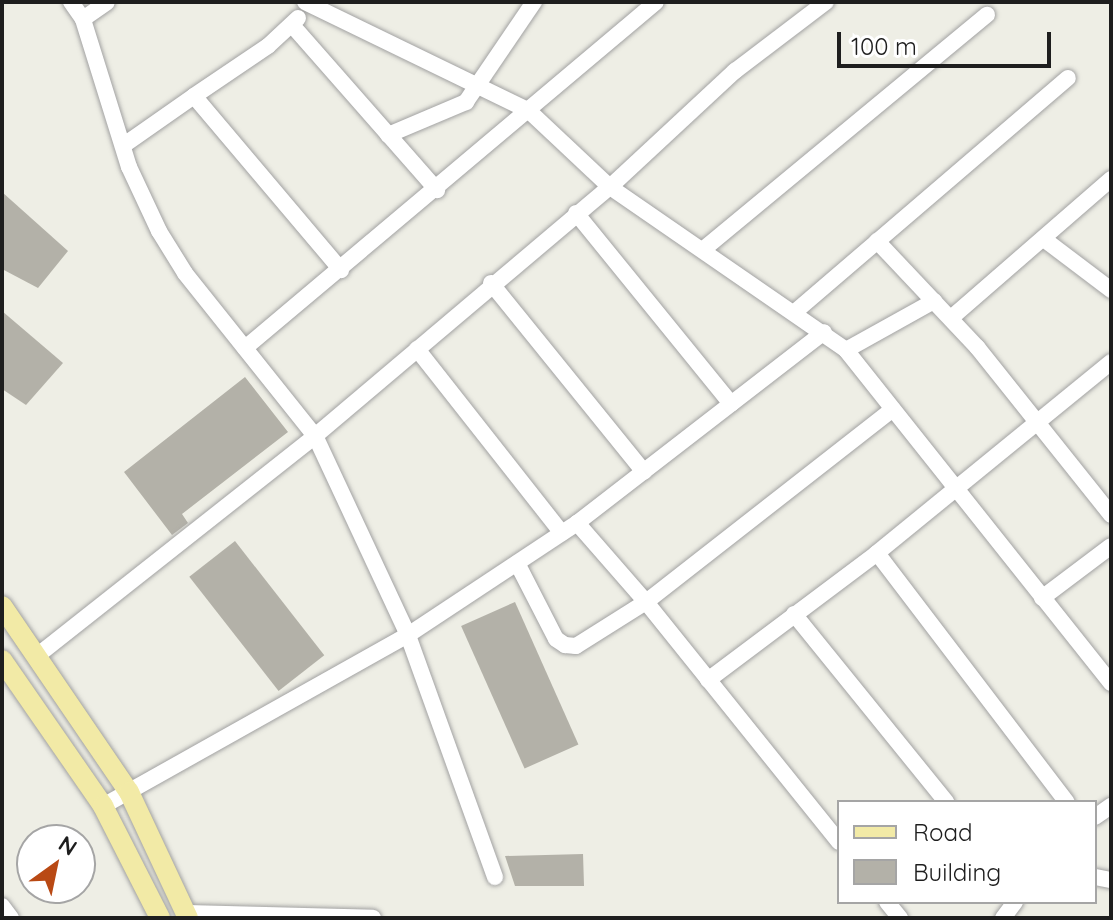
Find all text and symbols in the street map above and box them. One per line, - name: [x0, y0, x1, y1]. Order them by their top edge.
- scale bar: [841, 16, 1055, 66]
- text: 100 m: [851, 31, 917, 61]
- legend: [837, 800, 1097, 904]
- text: Road: [913, 817, 973, 847]
- north arrow: [16, 824, 96, 904]
- text: N: [54, 829, 82, 862]
- text: Building: [913, 857, 1001, 887]

